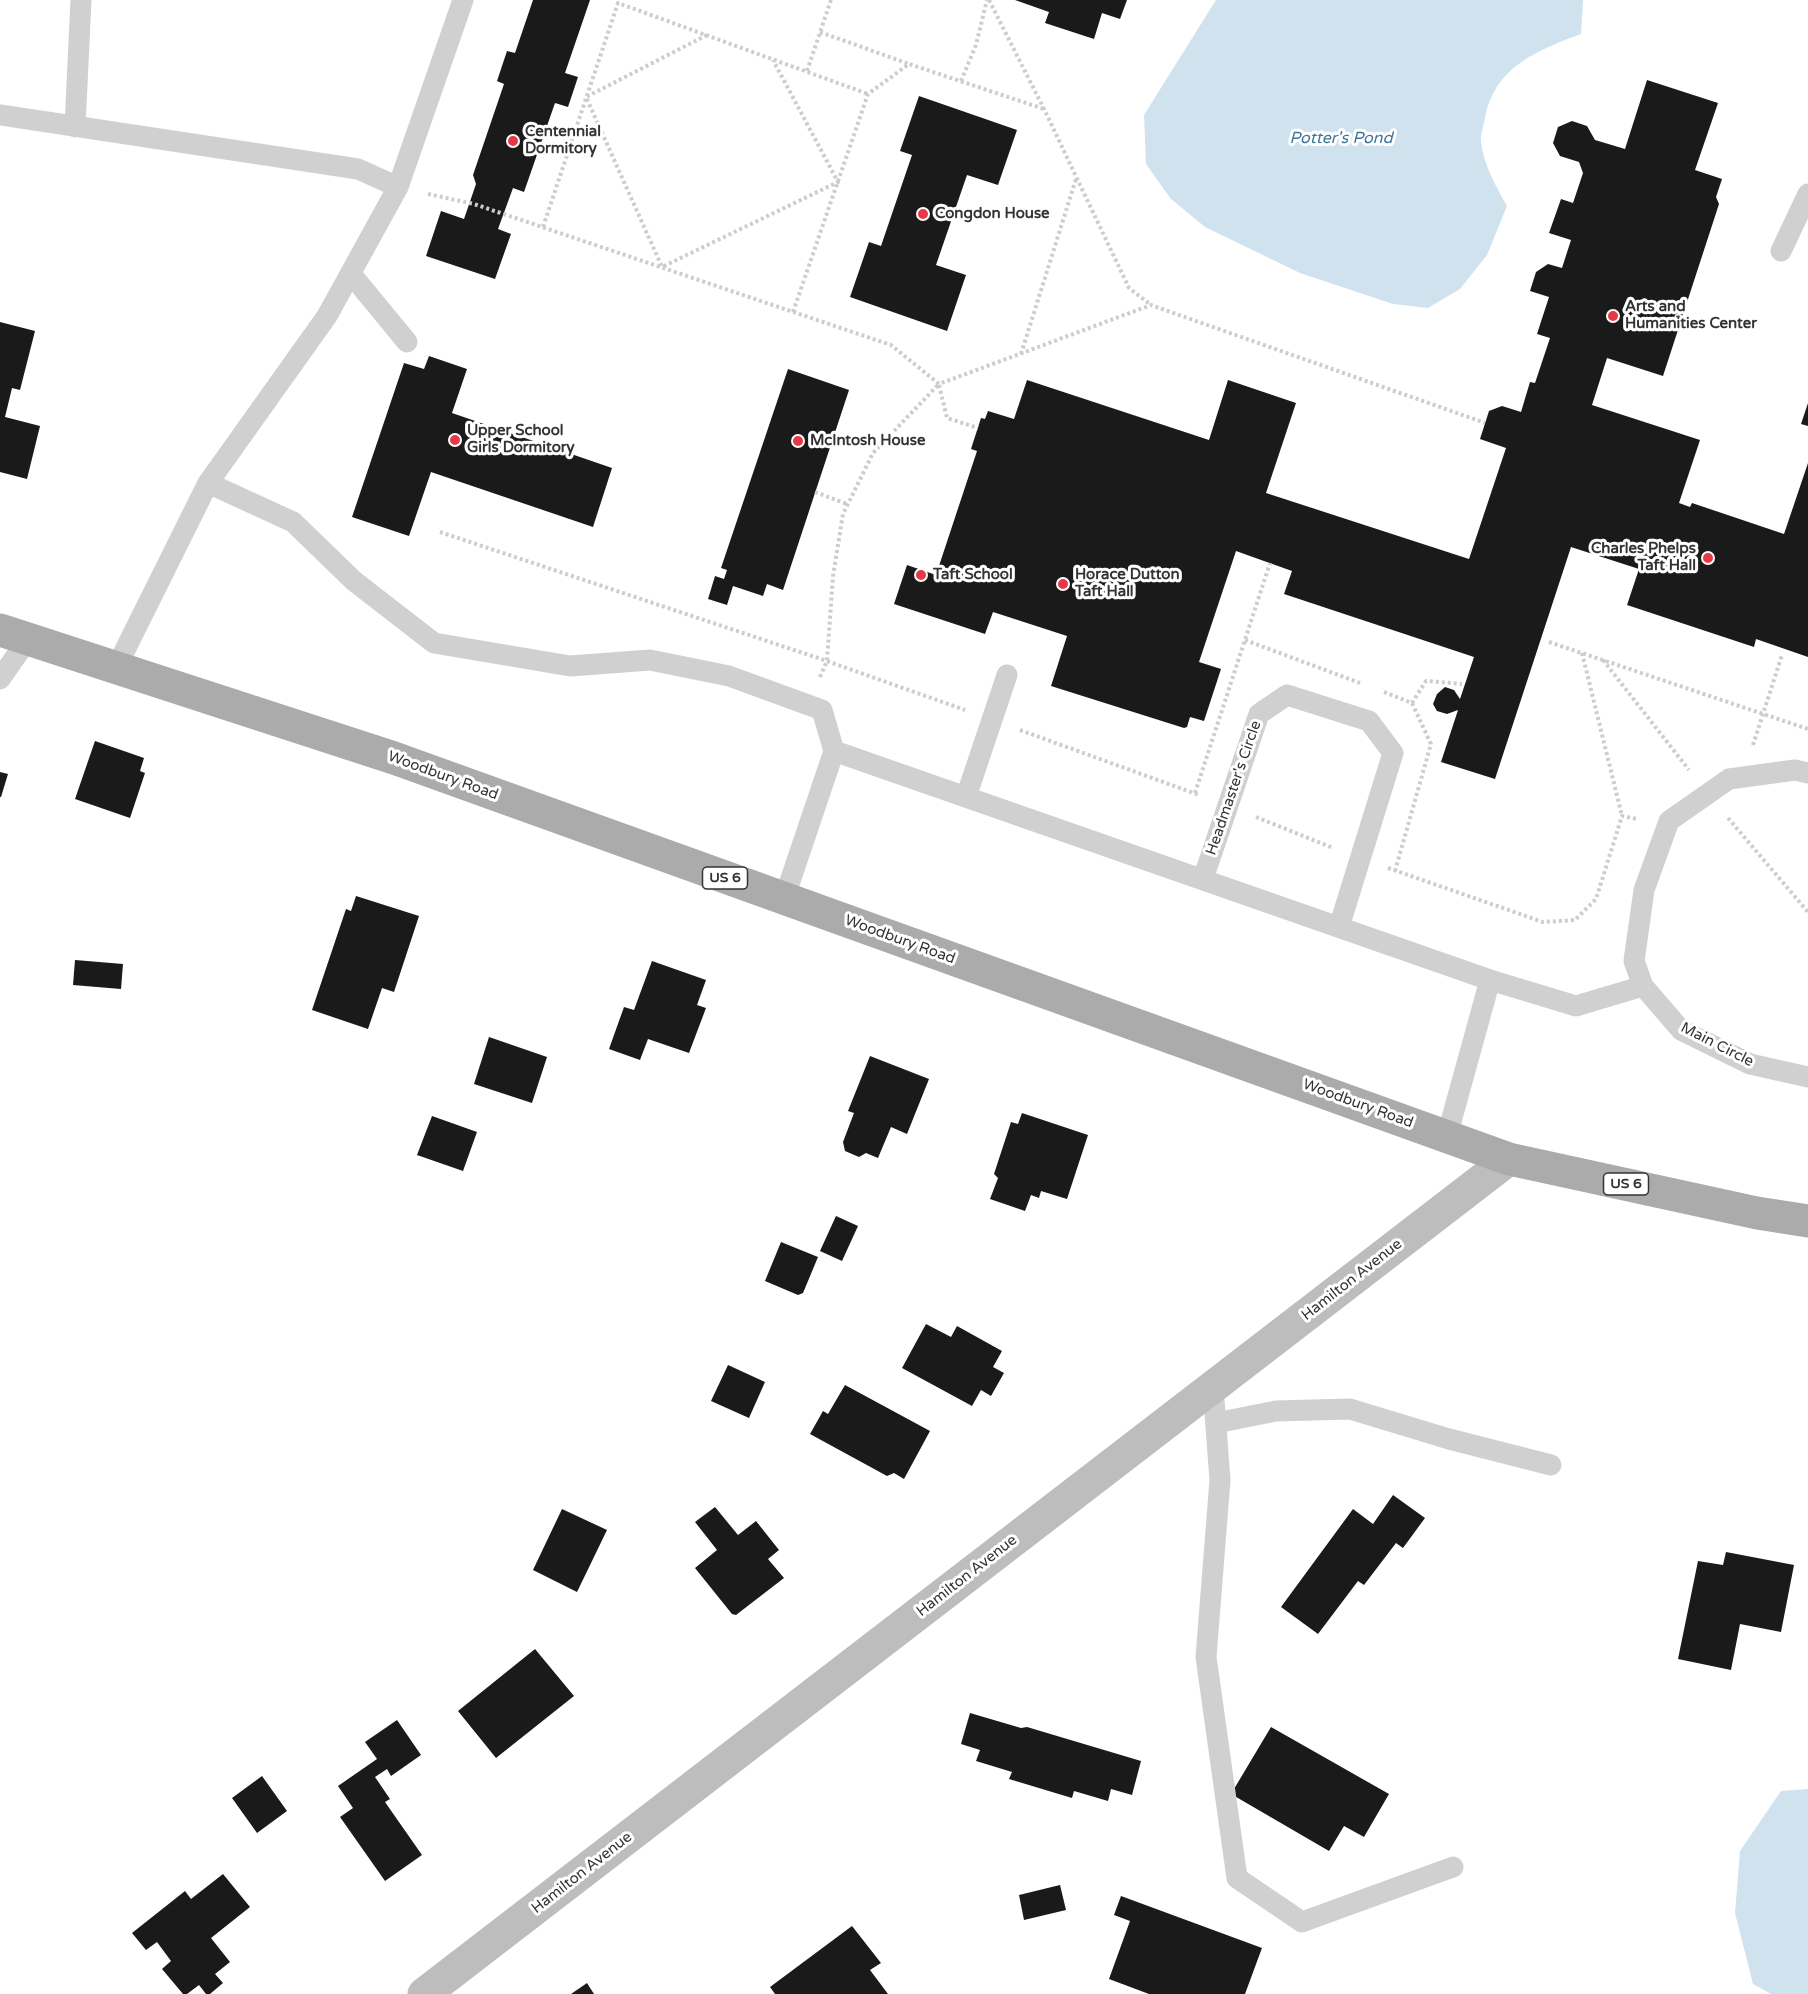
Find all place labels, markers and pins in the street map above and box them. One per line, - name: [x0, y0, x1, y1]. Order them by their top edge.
- place label: Centennial Dormitory: [525, 123, 601, 158]
- marker: Centennial Dormitory: [506, 134, 520, 148]
- place label: Congdon House: [935, 205, 1050, 223]
- marker: Congdon House: [916, 207, 930, 221]
- place label: Arts and Humanities Center: [1625, 298, 1757, 333]
- marker: Arts and Humanities Center: [1606, 309, 1620, 323]
- place label: Upper School Girls Dormitory: [467, 422, 575, 457]
- place label: McIntosh House: [810, 432, 925, 450]
- marker: Upper School Girls Dormitory: [448, 433, 462, 447]
- marker: McIntosh House: [791, 434, 805, 448]
- place label: Charles Phelps Taft Hall: [1591, 540, 1696, 575]
- marker: Charles Phelps Taft Hall: [1701, 551, 1715, 565]
- place label: Taft School: [933, 566, 1013, 584]
- place label: Horace Dutton Taft Hall: [1075, 566, 1180, 601]
- marker: Taft School: [914, 568, 928, 582]
- marker: Horace Dutton Taft Hall: [1056, 577, 1070, 591]

